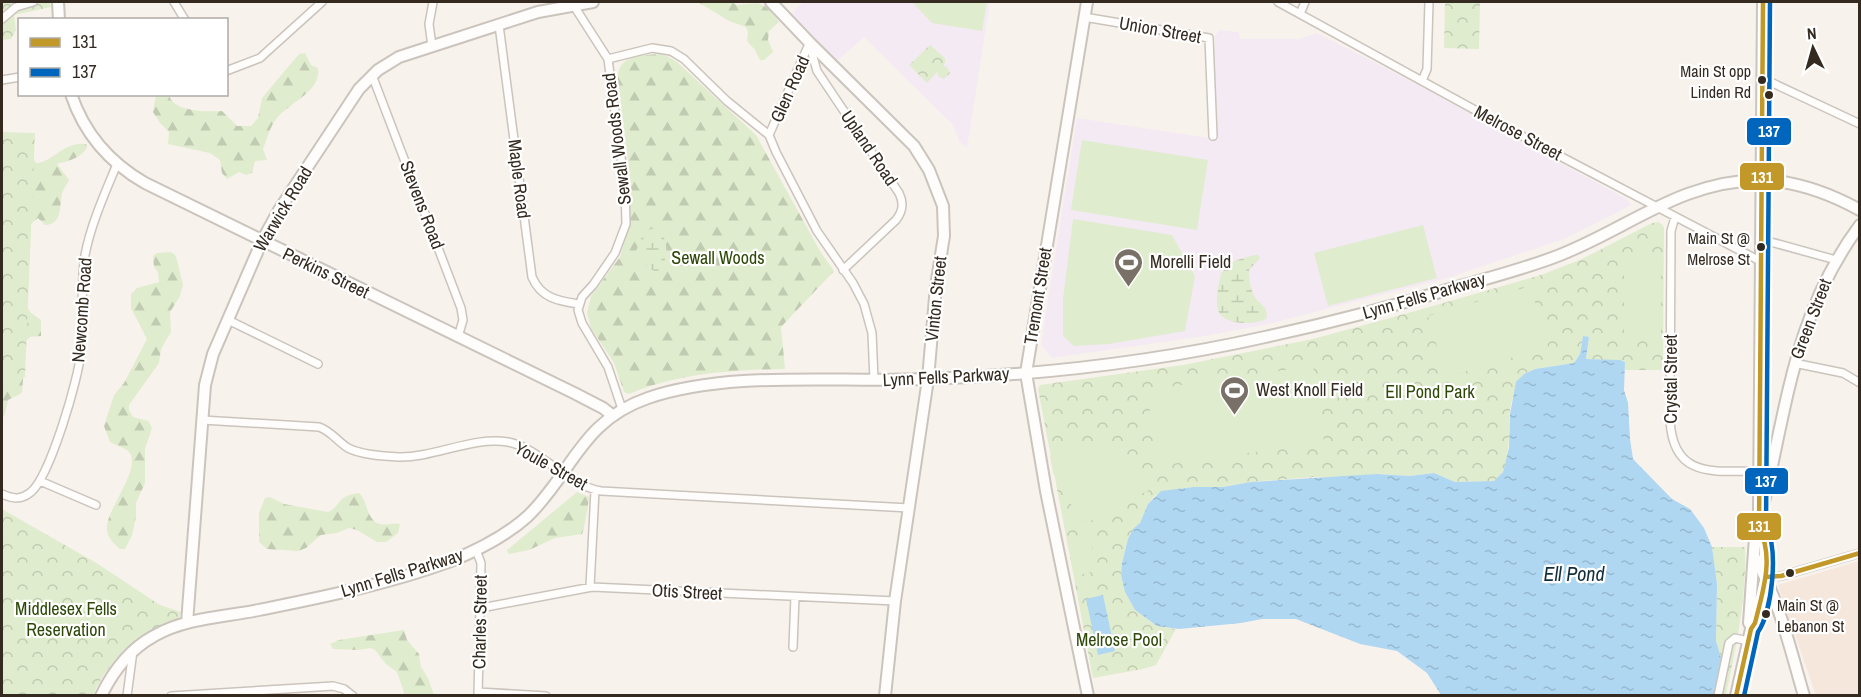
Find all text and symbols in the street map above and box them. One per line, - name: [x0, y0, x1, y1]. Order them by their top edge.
- street label: Union Street: [1117, 10, 1203, 49]
- legend: [18, 18, 228, 96]
- north arrow: [1783, 18, 1843, 78]
- text: N: [1806, 22, 1817, 44]
- text: 131: [72, 29, 97, 54]
- street label: Glen Road: [764, 51, 815, 126]
- text: 137: [72, 59, 97, 84]
- place label: Main St opp Linden Rd: [1680, 60, 1751, 103]
- street label: Sewall Woods Road: [596, 72, 637, 206]
- marker: Main St opp Linden Rd: [1756, 74, 1768, 86]
- unlabelled marker: [1763, 89, 1775, 101]
- street label: Melrose Street: [1470, 99, 1566, 166]
- street label: Upland Road: [835, 105, 904, 190]
- line badge: 137: [1746, 117, 1792, 146]
- text: 137: [1758, 120, 1780, 142]
- street label: Maple Road: [502, 138, 537, 220]
- street label: Stevens Road: [394, 157, 451, 253]
- street label: Warwick Road: [247, 161, 318, 256]
- line badge: 131: [1739, 162, 1785, 191]
- text: 131: [1751, 166, 1774, 188]
- place label: Main St @ Melrose St: [1687, 227, 1750, 270]
- street label: Perkins Street: [279, 241, 374, 304]
- marker: Main St @ Melrose St: [1755, 241, 1767, 253]
- park label: Sewall Woods: [671, 245, 765, 270]
- street label: Tremont Street: [1018, 246, 1058, 346]
- sports icon: Morelli Field: [1113, 246, 1145, 288]
- place label: Morelli Field: [1150, 249, 1231, 274]
- street label: Vinton Street: [919, 255, 952, 343]
- street label: Newcomb Road: [65, 257, 98, 363]
- street label: Lynn Fells Parkway: [1360, 266, 1489, 325]
- street label: Green Street: [1784, 275, 1837, 363]
- street label: Crystal Street: [1658, 334, 1683, 424]
- street label: Lynn Fells Parkway: [882, 361, 1011, 392]
- sports icon: West Knoll Field: [1219, 374, 1251, 416]
- place label: West Knoll Field: [1256, 377, 1363, 402]
- park label: Ell Pond Park: [1385, 379, 1475, 404]
- street label: Youle Street: [510, 435, 592, 496]
- line badge: 137: [1744, 467, 1789, 495]
- text: 137: [1755, 470, 1777, 492]
- line badge: 131: [1736, 512, 1782, 541]
- text: 131: [1748, 515, 1771, 537]
- street label: Lynn Fells Parkway: [338, 542, 467, 603]
- water label: Ell Pond: [1543, 560, 1605, 587]
- unlabelled marker: [1784, 567, 1796, 579]
- street label: Charles Street: [466, 575, 493, 669]
- street label: Otis Street: [651, 577, 723, 606]
- place label: Main St @ Lebanon St: [1777, 594, 1844, 637]
- park label: Middlesex Fells Reservation: [15, 596, 117, 642]
- marker: Main St @ Lebanon St: [1760, 608, 1772, 620]
- park label: Melrose Pool: [1076, 627, 1162, 652]

